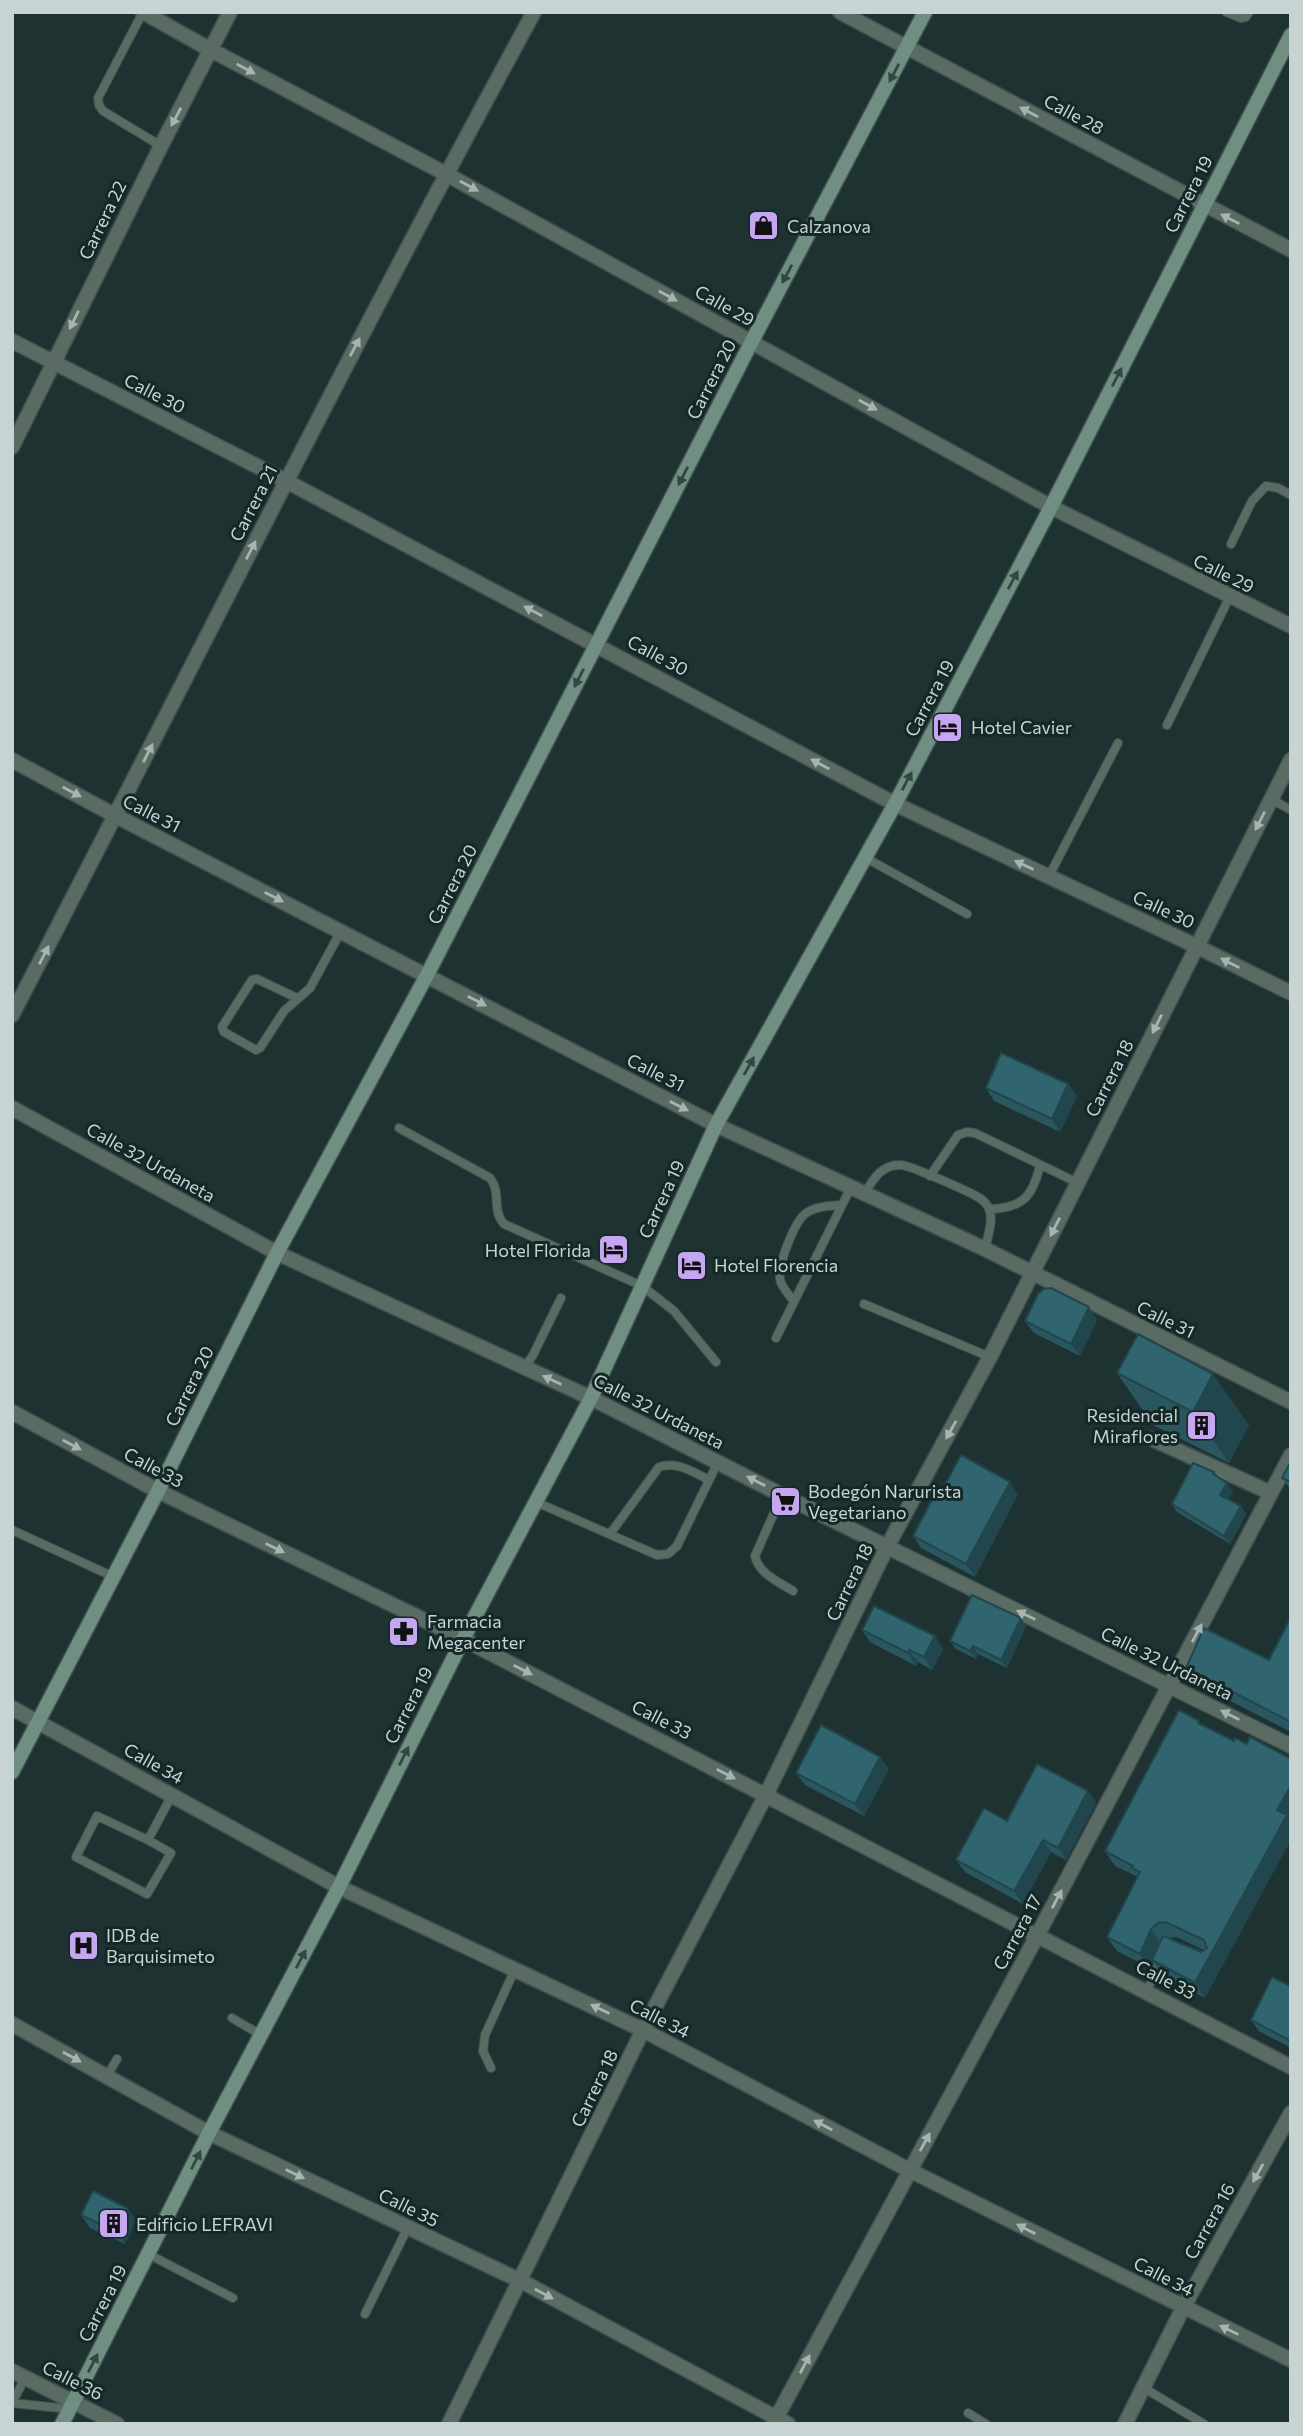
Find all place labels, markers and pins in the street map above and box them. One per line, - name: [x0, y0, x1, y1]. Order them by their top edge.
- shop icon: Calzanova: [747, 209, 781, 243]
- place label: Calzanova: [787, 215, 871, 237]
- hotel icon: Hotel Cavier: [931, 710, 965, 744]
- place label: Hotel Cavier: [971, 716, 1072, 738]
- hotel icon: Hotel Florida: [597, 1233, 631, 1267]
- place label: Hotel Florida: [485, 1239, 591, 1261]
- hotel icon: Hotel Florencia: [674, 1248, 708, 1282]
- place label: Hotel Florencia: [714, 1254, 838, 1276]
- place label: Residencial Miraflores: [1087, 1404, 1178, 1447]
- building icon: Residencial Miraflores: [1184, 1408, 1218, 1442]
- place label: Bodegón Narurista Vegetariano: [808, 1480, 961, 1523]
- supermarket icon: Bodegón Narurista Vegetariano: [768, 1484, 802, 1518]
- place label: Farmacia Megacenter: [427, 1610, 525, 1653]
- pharmacy icon: Farmacia Megacenter: [387, 1614, 421, 1648]
- place label: IDB de Barquisimeto: [106, 1924, 215, 1967]
- hospital icon: IDB de Barquisimeto: [66, 1928, 100, 1962]
- building icon: Edificio LEFRAVI: [96, 2207, 130, 2241]
- place label: Edificio LEFRAVI: [136, 2213, 273, 2235]

